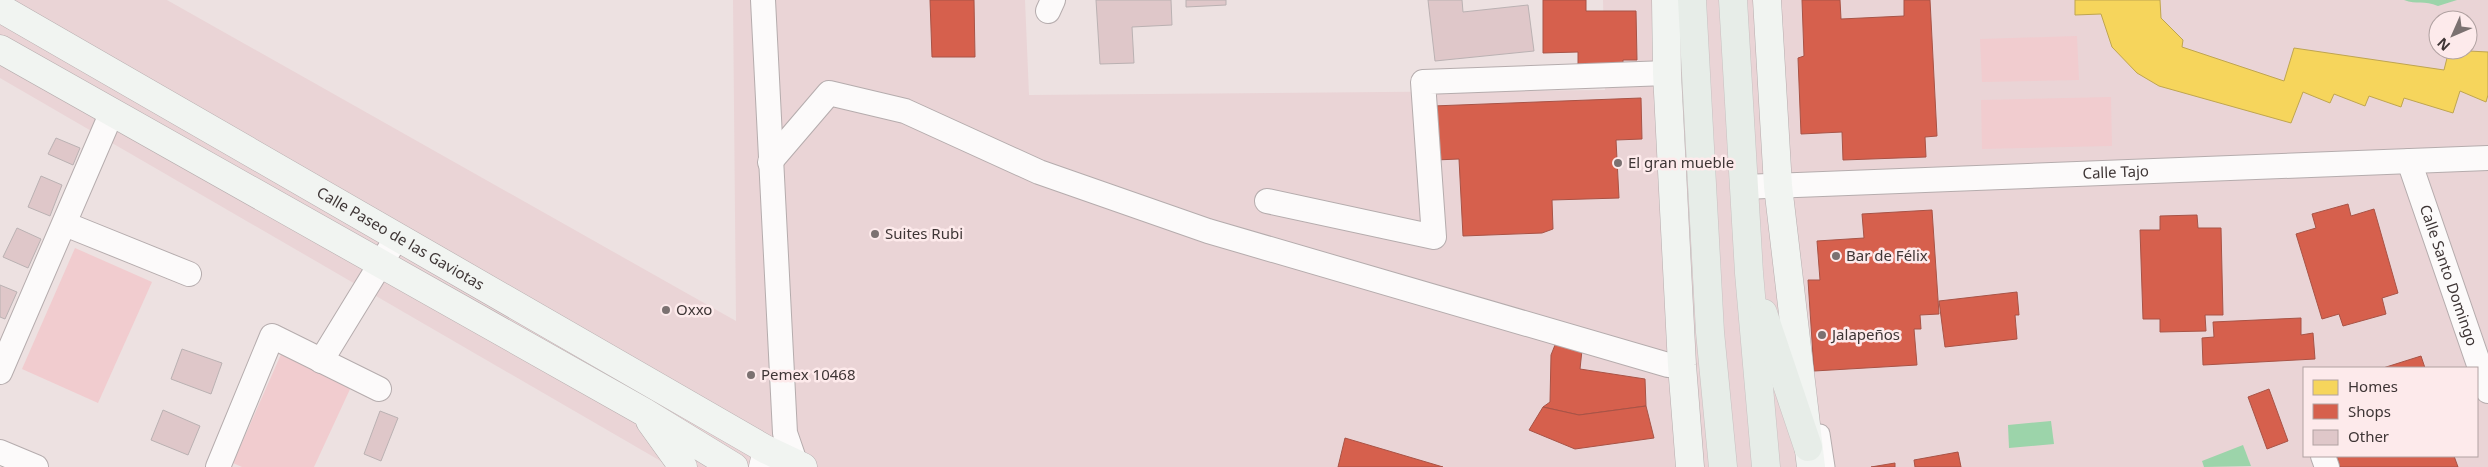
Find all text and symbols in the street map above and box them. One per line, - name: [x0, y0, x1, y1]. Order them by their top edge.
- north arrow: [2428, 10, 2478, 60]
- text: N: [2433, 34, 2454, 55]
- place label: El gran mueble: [1628, 152, 1734, 172]
- marker: El gran mueble: [1612, 157, 1624, 169]
- street label: Calle Tajo: [2082, 160, 2149, 183]
- street label: Calle Paseo de las Gaviotas: [313, 182, 488, 294]
- street label: Calle Santo Domingo: [2416, 202, 2483, 348]
- place label: Suites Rubi: [885, 223, 963, 243]
- marker: Suites Rubi: [869, 228, 881, 240]
- place label: Bar de Félix: [1846, 245, 1928, 265]
- marker: Bar de Félix: [1830, 250, 1842, 262]
- place label: Oxxo: [676, 299, 712, 319]
- marker: Oxxo: [660, 304, 672, 316]
- place label: Jalapeños: [1830, 324, 1900, 344]
- marker: Jalapeños: [1816, 329, 1828, 341]
- place label: Pemex 10468: [761, 364, 855, 384]
- legend: [2303, 367, 2478, 457]
- marker: Pemex 10468: [745, 369, 757, 381]
- text: Homes: [2348, 376, 2398, 396]
- text: Shops: [2348, 401, 2391, 421]
- text: Other: [2348, 426, 2389, 446]

